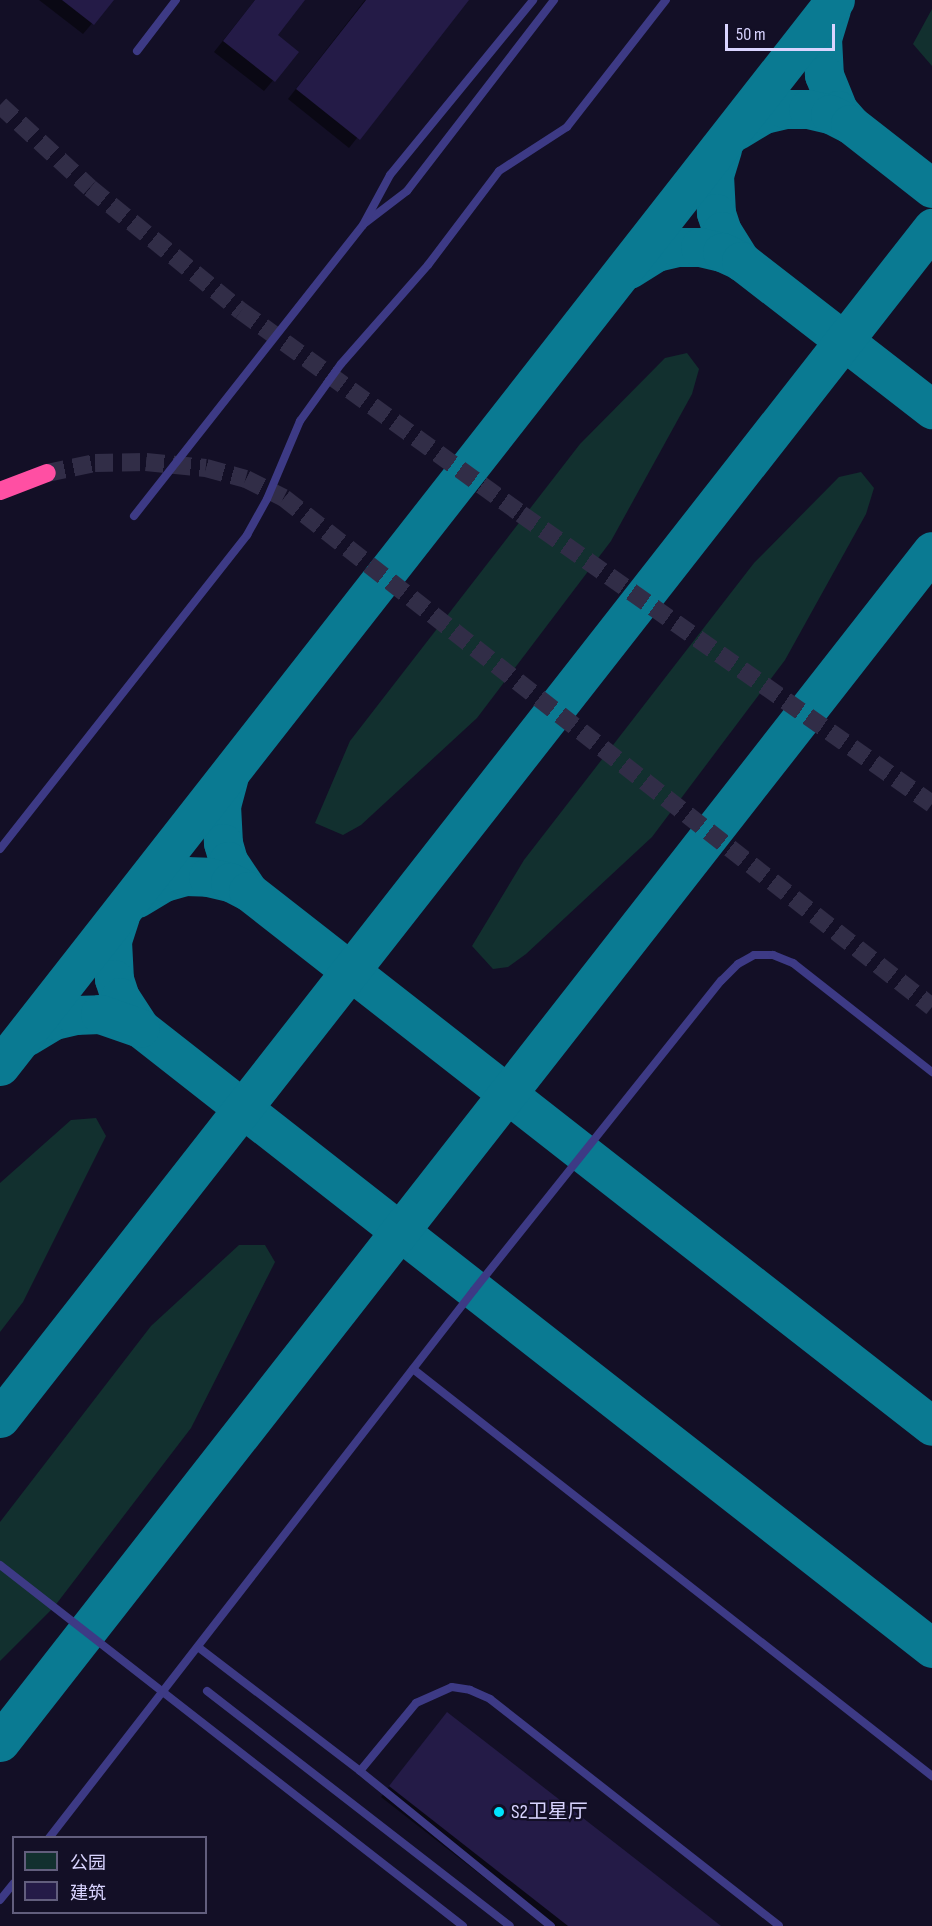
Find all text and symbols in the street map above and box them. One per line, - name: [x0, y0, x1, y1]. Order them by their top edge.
- scale bar: [728, 12, 838, 50]
- text: 50 m: [736, 24, 766, 45]
- place label: S2卫星厅: [511, 1800, 588, 1824]
- marker: S2卫星厅: [492, 1805, 506, 1819]
- legend: [12, 1836, 207, 1914]
- text: 公园: [70, 1853, 106, 1874]
- text: 建筑: [70, 1883, 106, 1904]

